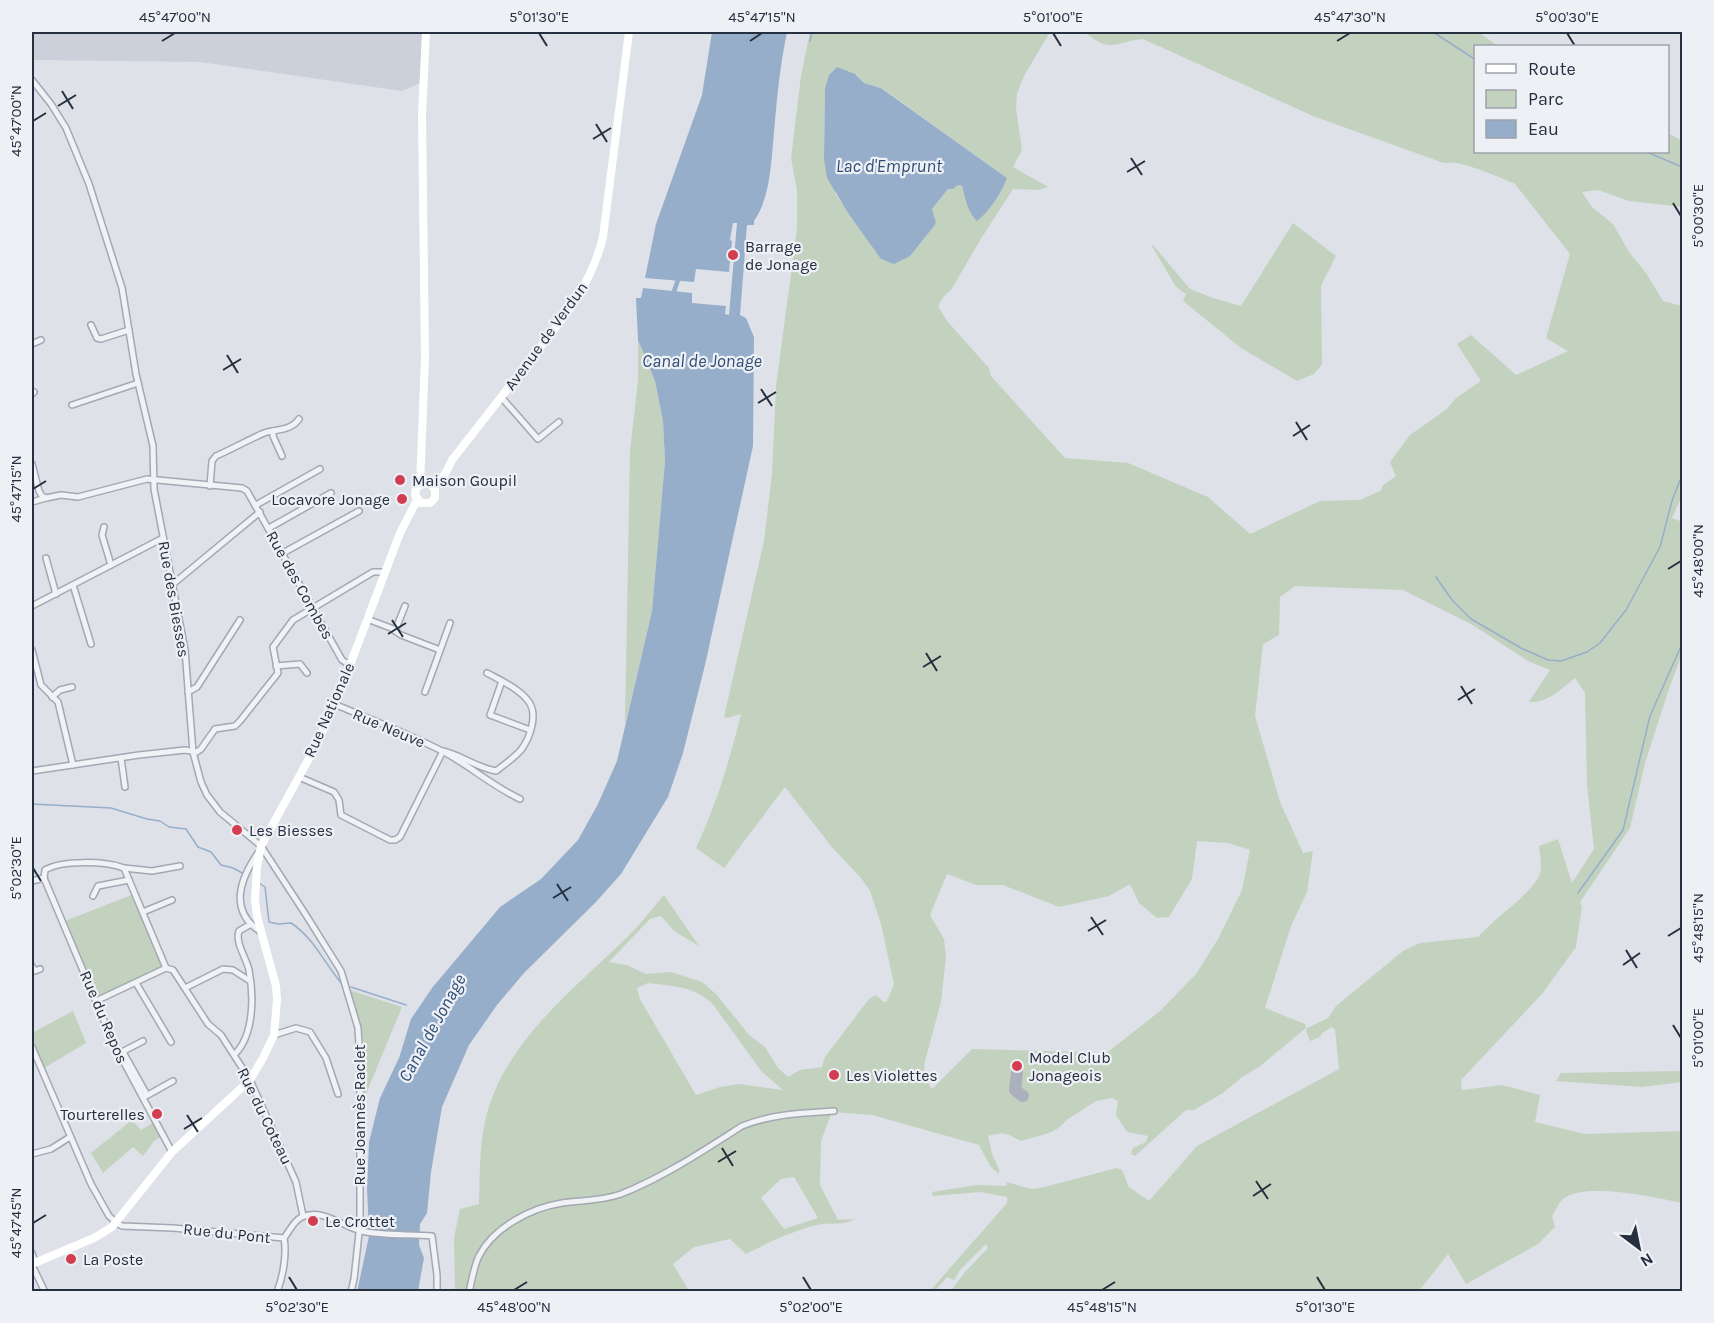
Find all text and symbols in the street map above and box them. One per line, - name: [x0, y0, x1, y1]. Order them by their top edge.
- text: 45°47'00"N: [139, 8, 211, 26]
- text: 5°01'30"E: [509, 8, 569, 26]
- text: 45°47'15"N: [728, 8, 796, 26]
- text: 5°01'00"E: [1023, 8, 1083, 26]
- text: 45°47'30"N: [1314, 8, 1386, 26]
- text: 5°00'30"E: [1535, 8, 1599, 26]
- legend: [1474, 45, 1669, 153]
- text: Route: [1528, 58, 1576, 80]
- text: 45°47'00"N: [7, 85, 25, 157]
- text: Parc: [1528, 88, 1564, 110]
- text: Eau: [1528, 118, 1559, 140]
- water label: Lac d'Emprunt: [836, 155, 943, 177]
- text: 5°00'30"E: [1689, 184, 1707, 248]
- place label: Barrage de Jonage: [745, 237, 817, 274]
- marker: Barrage de Jonage: [726, 248, 740, 262]
- street label: Avenue de Verdun: [500, 278, 592, 394]
- water label: Canal de Jonage: [642, 350, 762, 372]
- text: 45°47'15"N: [7, 455, 25, 523]
- place label: Maison Goupil: [412, 471, 517, 490]
- marker: Maison Goupil: [393, 473, 407, 487]
- place label: Locavore Jonage: [271, 490, 390, 509]
- marker: Locavore Jonage: [395, 492, 409, 506]
- text: 45°48'00"N: [1689, 524, 1707, 598]
- street label: Rue des Combes: [262, 527, 338, 643]
- street label: Rue des Biesses: [154, 539, 194, 659]
- street label: Rue Nationale: [300, 660, 358, 760]
- street label: Rue Neuve: [350, 704, 428, 752]
- place label: Les Biesses: [249, 821, 333, 840]
- marker: Les Biesses: [230, 823, 244, 837]
- text: 5°02'30"E: [7, 836, 25, 900]
- text: 45°48'15"N: [1689, 893, 1707, 963]
- street label: Rue du Repos: [76, 968, 132, 1066]
- water label: Canal de Jonage: [393, 970, 471, 1086]
- text: 5°01'00"E: [1689, 1008, 1707, 1068]
- street label: Rue Joannès Raclet: [350, 1045, 369, 1185]
- place label: Model Club Jonageois: [1029, 1048, 1111, 1085]
- marker: Model Club Jonageois: [1010, 1059, 1024, 1073]
- street label: Rue du Coteau: [233, 1064, 297, 1168]
- place label: Les Violettes: [846, 1066, 938, 1085]
- marker: Les Violettes: [827, 1068, 841, 1082]
- place label: Tourterelles: [60, 1105, 145, 1124]
- marker: Tourterelles: [150, 1107, 164, 1121]
- text: 45°47'45"N: [7, 1187, 25, 1259]
- place label: Le Crottet: [325, 1212, 395, 1231]
- marker: Le Crottet: [306, 1214, 320, 1228]
- north arrow: [1609, 1218, 1669, 1278]
- street label: Rue du Pont: [182, 1219, 272, 1247]
- text: N: [1637, 1249, 1657, 1271]
- place label: La Poste: [83, 1250, 143, 1269]
- marker: La Poste: [64, 1252, 78, 1266]
- text: 5°02'30"E: [265, 1298, 329, 1316]
- text: 45°48'00"N: [477, 1298, 551, 1316]
- text: 5°02'00"E: [779, 1298, 843, 1316]
- text: 45°48'15"N: [1067, 1298, 1137, 1316]
- text: 5°01'30"E: [1295, 1298, 1355, 1316]

